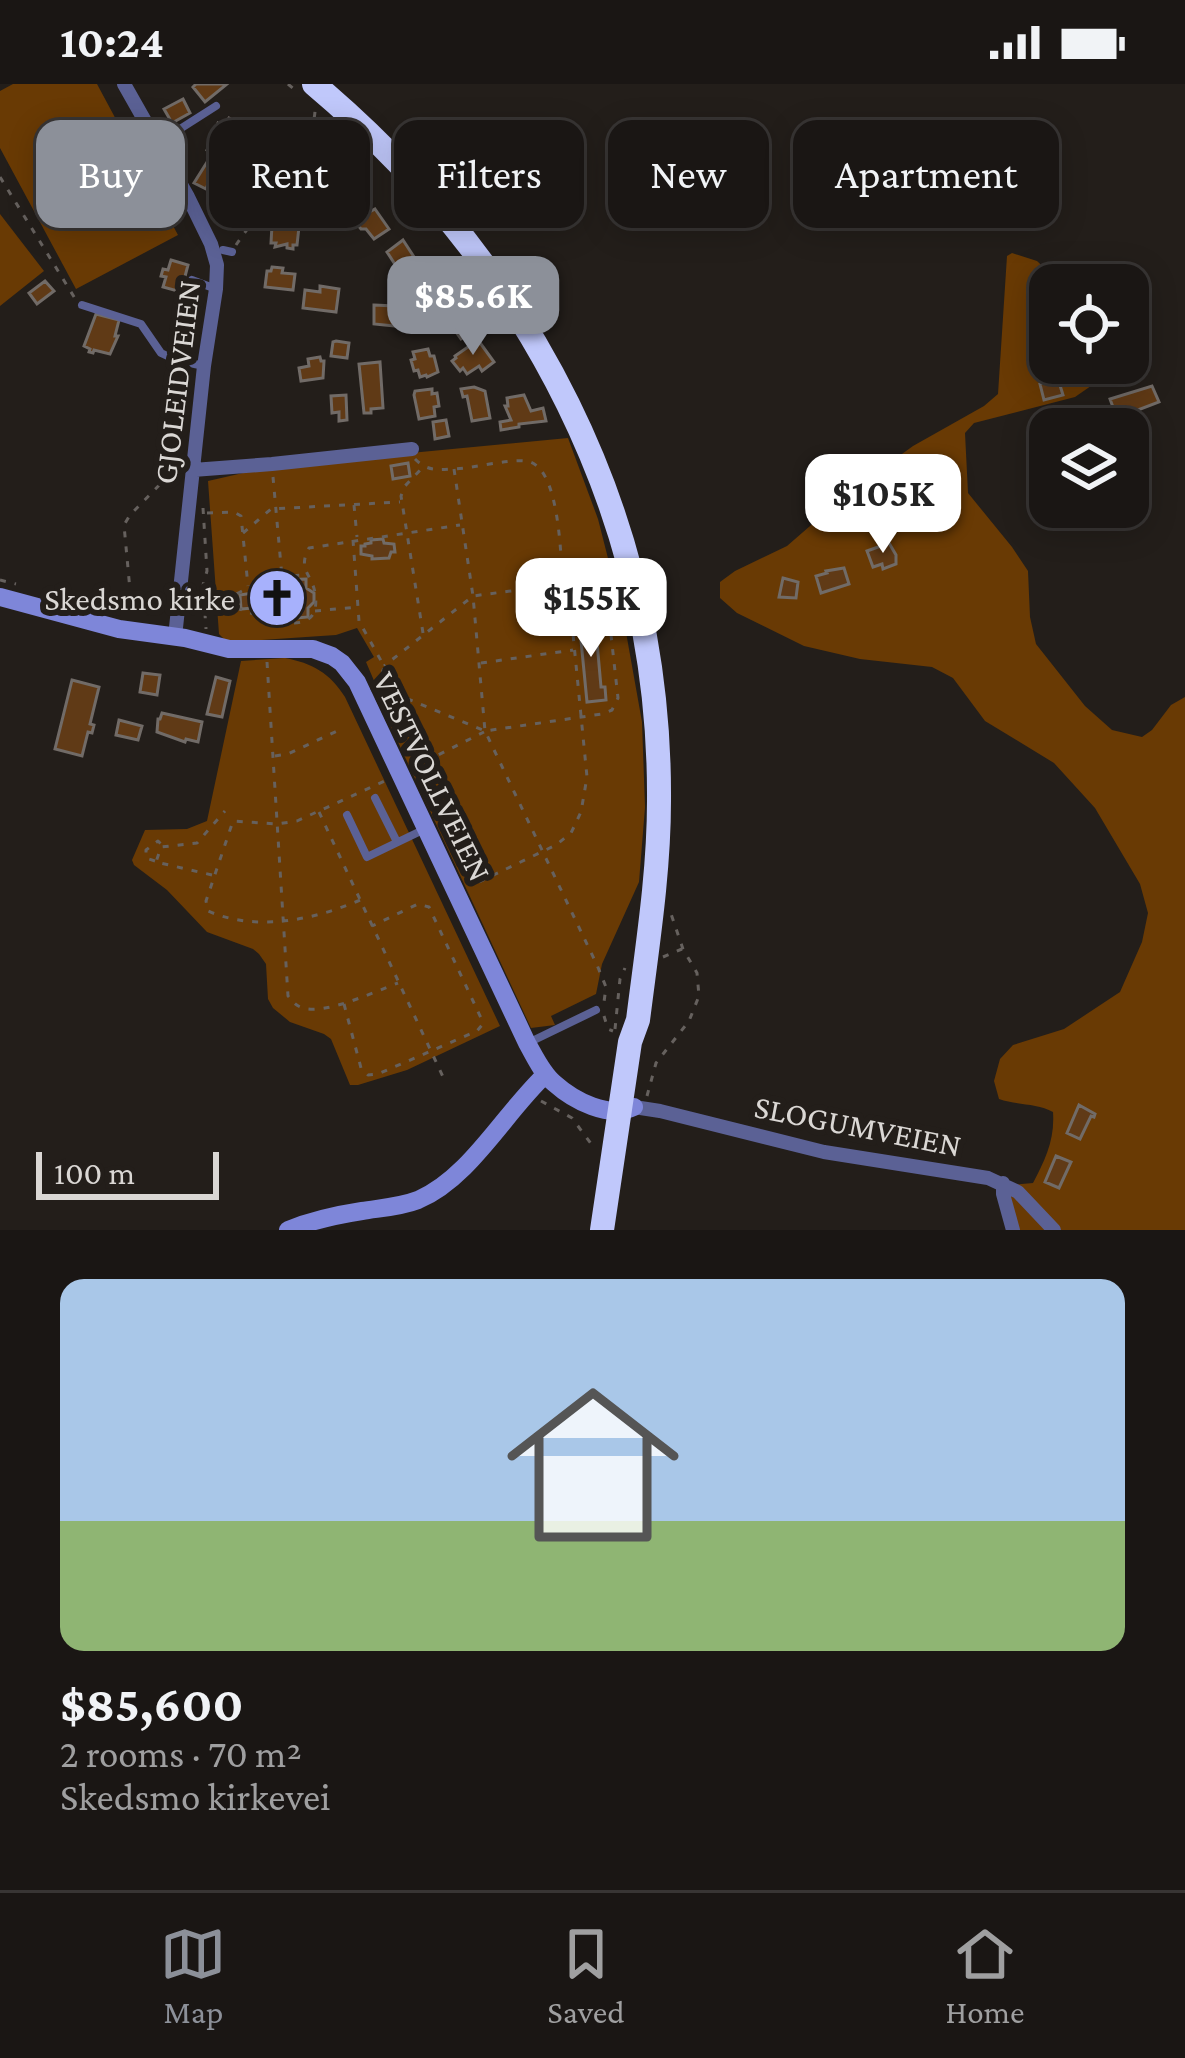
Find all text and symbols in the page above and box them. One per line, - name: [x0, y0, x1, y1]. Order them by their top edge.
- text: 10:24: [60, 17, 164, 67]
- chip: Buy: [36, 120, 185, 228]
- chip: Rent: [209, 120, 370, 228]
- chip: Filters: [394, 120, 584, 228]
- chip: New: [608, 120, 769, 228]
- chip: Apartment: [793, 120, 1059, 228]
- pin: $85.6K: [375, 256, 571, 358]
- map controls: [1029, 264, 1149, 528]
- button: locate: [1029, 264, 1149, 384]
- text: $85.6K: [414, 273, 532, 316]
- street label: GJOLEIDVEIEN: [146, 278, 207, 486]
- button: layers: [1029, 408, 1149, 528]
- pin: $105K: [799, 454, 967, 556]
- text: $105K: [832, 471, 934, 514]
- pin: $155K: [507, 558, 675, 660]
- church icon: Skedsmo kirke: [246, 567, 308, 629]
- text: $155K: [543, 575, 639, 618]
- place label: Skedsmo kirke: [44, 580, 235, 617]
- street label: VESTVOLLVEIEN: [366, 666, 499, 887]
- street label: SLOGUMVEIEN: [751, 1087, 964, 1164]
- scale bar: [36, 1146, 219, 1199]
- text: 100 m: [54, 1154, 135, 1191]
- icon: home: [485, 1357, 701, 1573]
- text: $85,600: [60, 1675, 243, 1732]
- text: 2 rooms · 70 m²: [60, 1732, 302, 1775]
- text: Skedsmo kirkevei: [60, 1775, 330, 1818]
- tab: Map: [160, 1921, 226, 2030]
- tab: Saved: [547, 1921, 625, 2030]
- tab: Home: [945, 1921, 1025, 2030]

